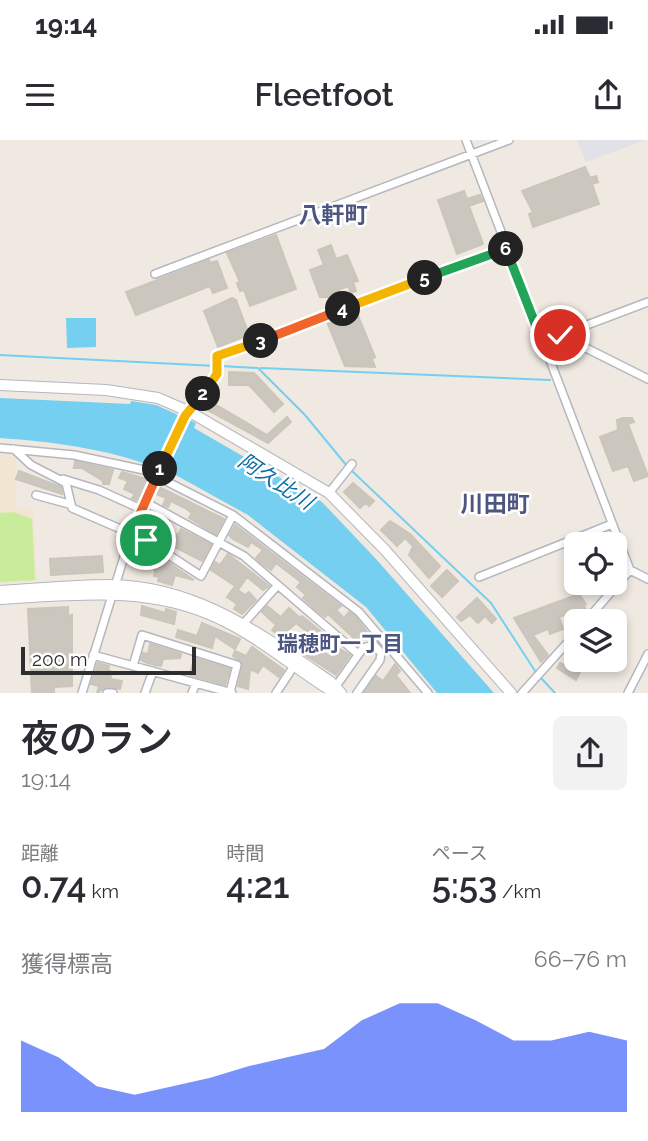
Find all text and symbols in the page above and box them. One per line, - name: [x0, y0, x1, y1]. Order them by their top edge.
- text: 19:14: [35, 10, 97, 40]
- icon: menu: [21, 76, 59, 114]
- text: Fleetfoot: [255, 76, 393, 113]
- icon: share: [589, 76, 627, 114]
- district label: 八軒町: [299, 201, 368, 228]
- pin: 6: [489, 232, 524, 266]
- text: 6: [500, 237, 511, 259]
- pin: 5: [408, 260, 442, 296]
- text: 5: [419, 266, 430, 288]
- pin: 4: [326, 292, 360, 326]
- text: 4: [337, 297, 348, 319]
- pin: [530, 305, 590, 365]
- icon: check: [541, 316, 579, 354]
- pin: 3: [244, 324, 278, 358]
- text: 3: [255, 329, 266, 351]
- pin: 2: [186, 376, 220, 412]
- text: 2: [197, 382, 208, 404]
- water label: 阿久比川: [234, 448, 320, 515]
- pin: 1: [142, 452, 178, 486]
- text: 1: [155, 457, 164, 479]
- district label: 川田町: [461, 490, 530, 517]
- pin: [116, 510, 176, 570]
- icon: arrive: [127, 521, 165, 559]
- map controls: [564, 532, 627, 672]
- button: locate: [564, 532, 627, 595]
- button: layers: [564, 609, 627, 672]
- district label: 瑞穂町一丁目: [277, 631, 403, 656]
- scale bar: [21, 644, 196, 676]
- text: 200 m: [32, 648, 87, 670]
- text: 夜のラン: [21, 716, 173, 761]
- button: share: [553, 716, 627, 790]
- text: 19:14: [21, 765, 71, 792]
- text: 距離: [21, 842, 59, 864]
- text: 時間: [226, 842, 264, 864]
- text: ペース: [432, 842, 488, 864]
- text: 0.74: [21, 865, 87, 906]
- text: 4:21: [226, 865, 290, 906]
- text: 5:53: [432, 865, 497, 906]
- text: km: [87, 880, 119, 902]
- text: /km: [497, 880, 541, 902]
- text: 66–76 m: [534, 945, 627, 972]
- text: 獲得標高: [21, 950, 113, 977]

